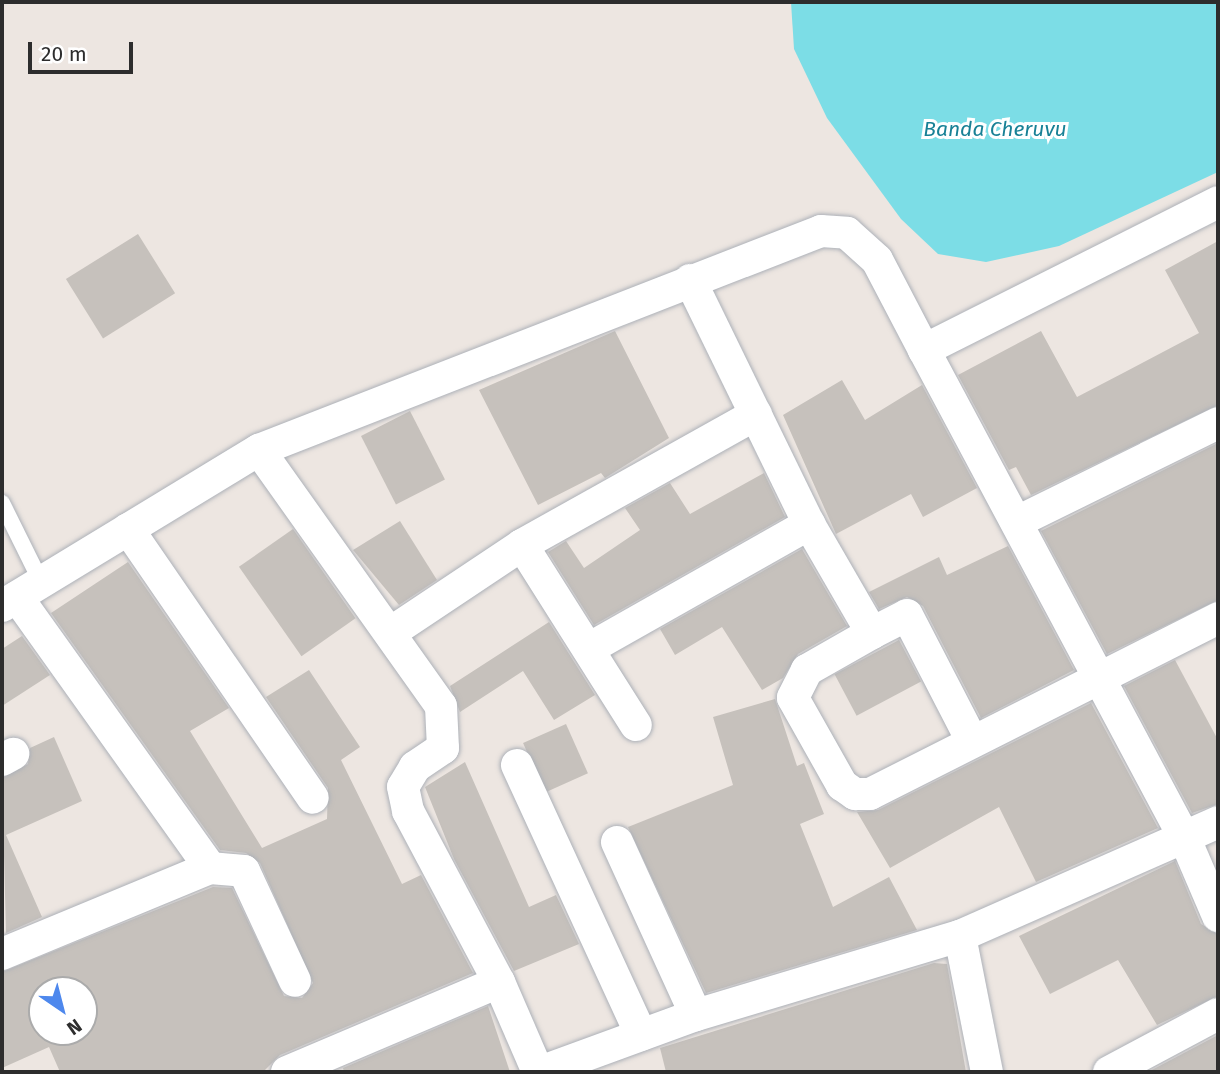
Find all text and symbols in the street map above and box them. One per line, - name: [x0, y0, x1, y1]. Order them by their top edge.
- scale bar: [32, 28, 136, 72]
- text: 20 m: [41, 41, 87, 67]
- water label: Banda Cheruvu: [923, 116, 1067, 142]
- north arrow: [28, 976, 98, 1046]
- text: N: [62, 1014, 86, 1040]

